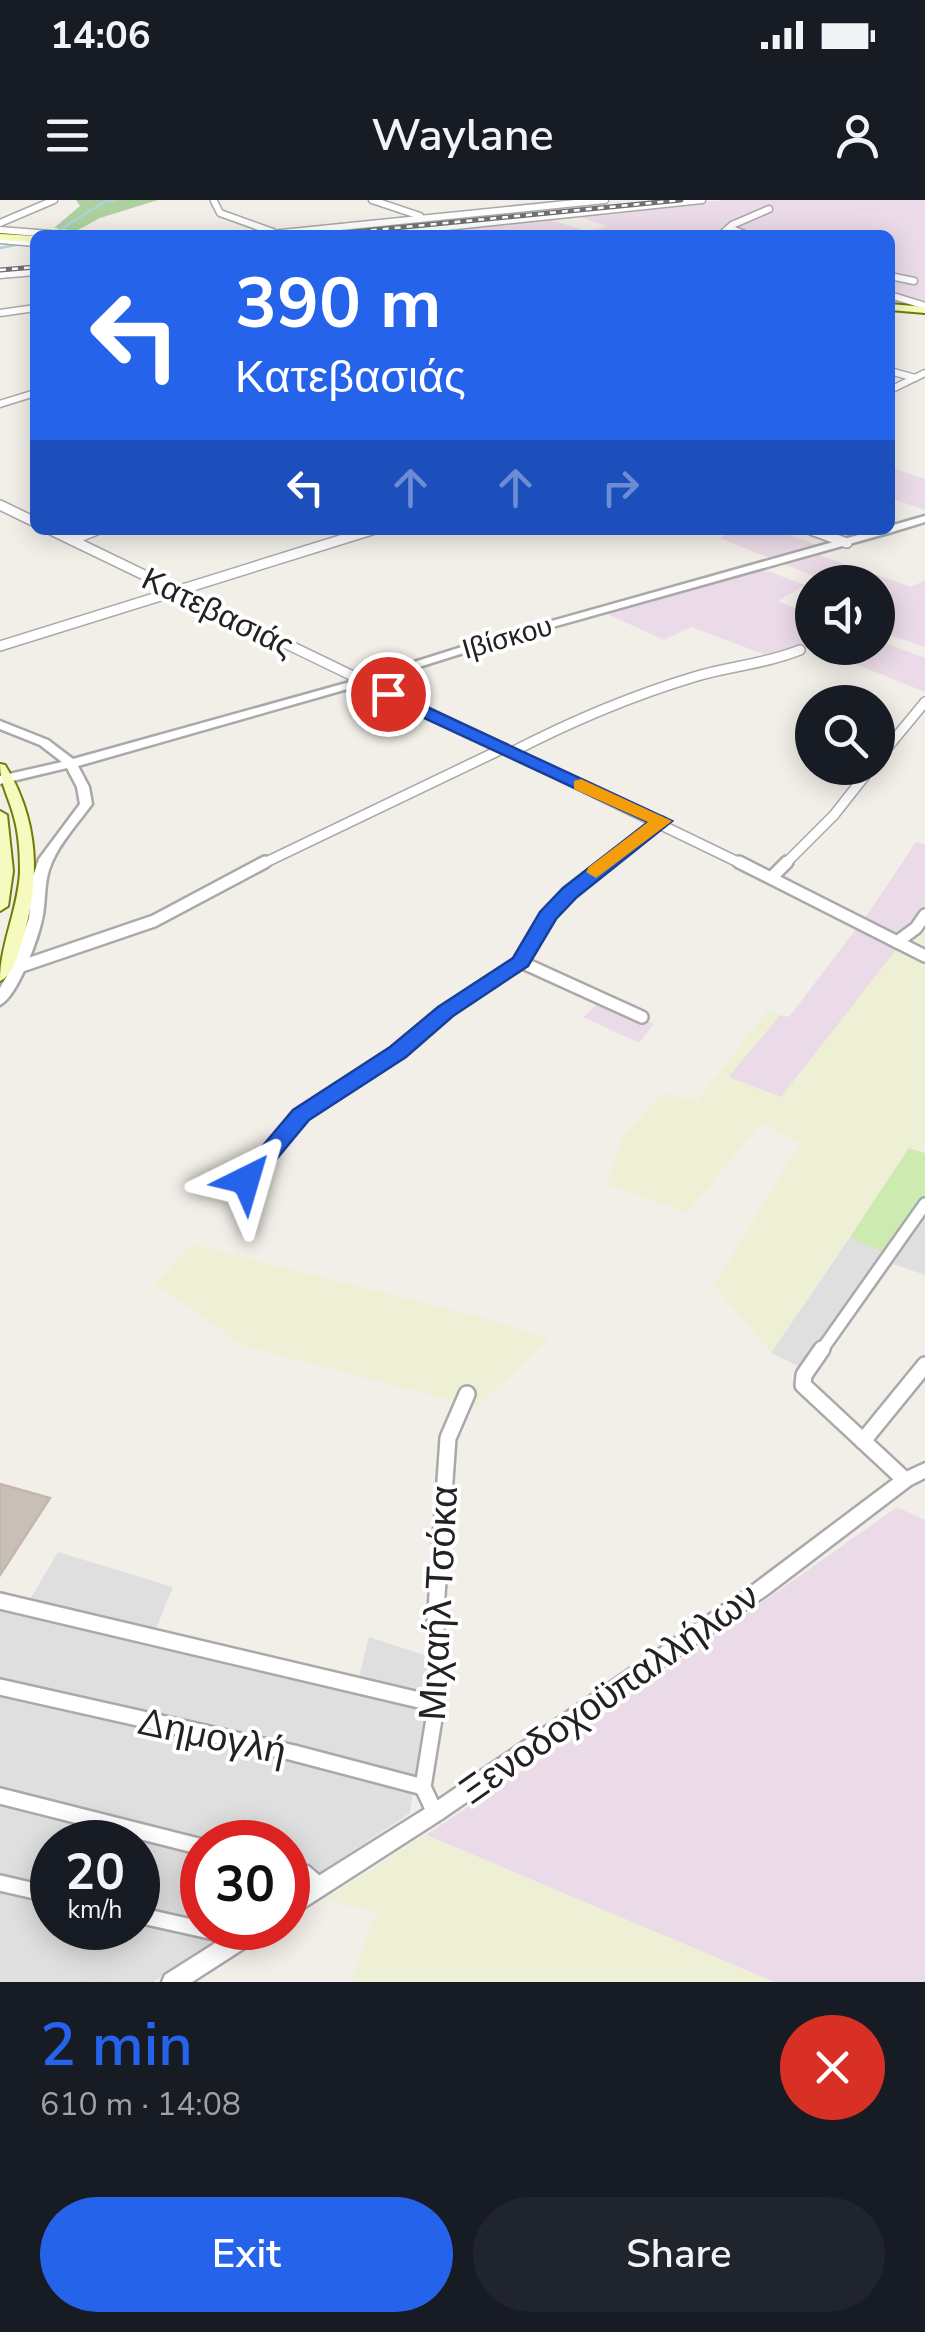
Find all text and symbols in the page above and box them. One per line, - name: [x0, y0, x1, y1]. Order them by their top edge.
- text: 14:06: [50, 10, 151, 61]
- text: Waylane: [371, 105, 554, 166]
- icon: menu: [40, 108, 95, 163]
- icon: person: [830, 108, 885, 163]
- text: 390 m: [235, 256, 441, 352]
- icon: left: [70, 270, 200, 400]
- text: Κατεβασιάς: [235, 347, 466, 408]
- icon: left: [278, 460, 333, 515]
- icon: ahead: [383, 460, 438, 515]
- icon: ahead: [488, 460, 543, 515]
- icon: right: [593, 460, 648, 515]
- street label: Κατεβασιάς: [135, 557, 301, 668]
- map controls: [795, 565, 895, 785]
- button: sound: [795, 565, 895, 665]
- street label: Ιβίσκου: [458, 607, 557, 669]
- pin: [346, 652, 431, 737]
- icon: arrive: [361, 667, 416, 722]
- button: search: [795, 685, 895, 785]
- position arrow: [194, 1128, 298, 1232]
- street label: Μιχαήλ Τσόκα: [407, 1484, 470, 1722]
- street label: Ξενοδοχοϋπαλλήλων: [450, 1571, 769, 1816]
- street label: Δημογλή: [133, 1696, 291, 1777]
- speed limit sign: 30: [180, 1820, 310, 1950]
- text: 20: [65, 1838, 125, 1907]
- text: km/h: [67, 1893, 123, 1927]
- text: 2 min: [40, 2004, 193, 2086]
- button: close: [780, 2015, 885, 2120]
- text: 610 m · 14:08: [40, 2083, 241, 2126]
- button: Exit: [40, 2197, 453, 2312]
- button: Share: [473, 2197, 885, 2312]

